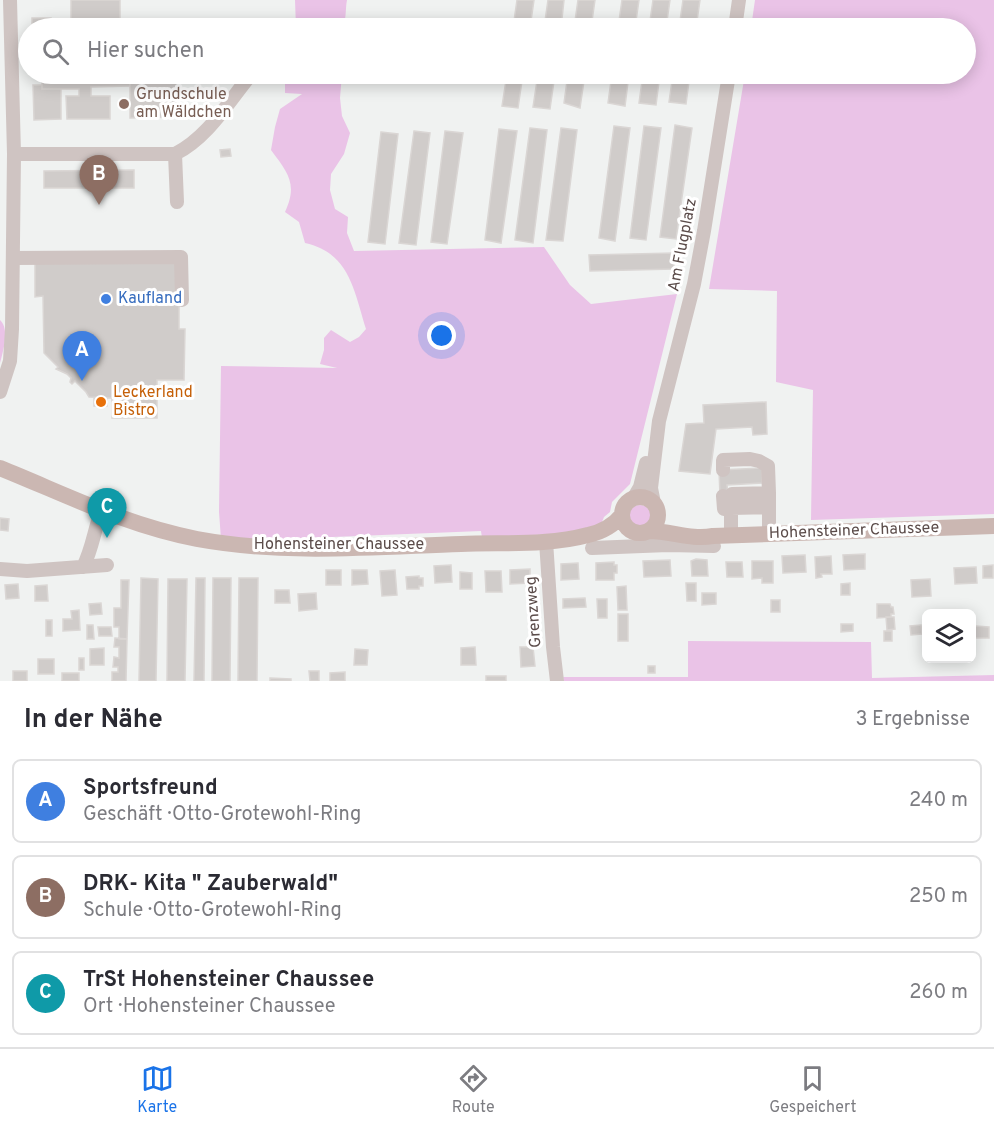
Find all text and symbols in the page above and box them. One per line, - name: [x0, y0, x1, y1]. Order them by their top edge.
- search box: [18, 18, 976, 84]
- icon: search: [39, 35, 72, 68]
- text: Hier suchen: [87, 38, 204, 65]
- place label: Grundschule am Wäldchen: [136, 85, 231, 123]
- marker: Grundschule am Wäldchen: [117, 97, 131, 111]
- pin: B: [80, 156, 118, 205]
- street label: Am Flugplatz: [664, 197, 702, 293]
- place label: Kaufland: [118, 289, 182, 309]
- marker: Kaufland: [99, 292, 113, 306]
- your location: [427, 321, 456, 350]
- pin: A: [62, 332, 101, 381]
- place label: Leckerland Bistro: [113, 383, 193, 421]
- marker: Leckerland Bistro: [94, 395, 108, 409]
- pin: C: [88, 488, 126, 538]
- street label: Hohensteiner Chaussee: [769, 518, 939, 544]
- street label: Hohensteiner Chaussee: [254, 535, 424, 555]
- street label: Grenzweg: [522, 576, 546, 648]
- map controls: [922, 609, 976, 663]
- button: layers: [922, 609, 976, 663]
- text: In der Nähe: [24, 704, 163, 737]
- text: 3 Ergebnisse: [855, 707, 970, 733]
- text: Sportsfreund: [83, 775, 218, 802]
- text: A: [38, 788, 53, 814]
- text: 240 m: [909, 788, 968, 814]
- text: Geschäft · Otto-Grotewohl-Ring: [83, 802, 361, 828]
- text: DRK- Kita " Zauberwald": [83, 871, 338, 898]
- text: B: [39, 884, 52, 910]
- text: 250 m: [909, 884, 968, 910]
- text: Schule · Otto-Grotewohl-Ring: [83, 898, 342, 924]
- text: TrSt Hohensteiner Chaussee: [83, 967, 374, 994]
- text: C: [39, 980, 52, 1006]
- text: 260 m: [909, 980, 968, 1006]
- text: Ort · Hohensteiner Chaussee: [83, 994, 336, 1020]
- tab: Karte: [137, 1062, 177, 1118]
- tab: Route: [452, 1062, 495, 1118]
- tab: Gespeichert: [769, 1062, 857, 1118]

